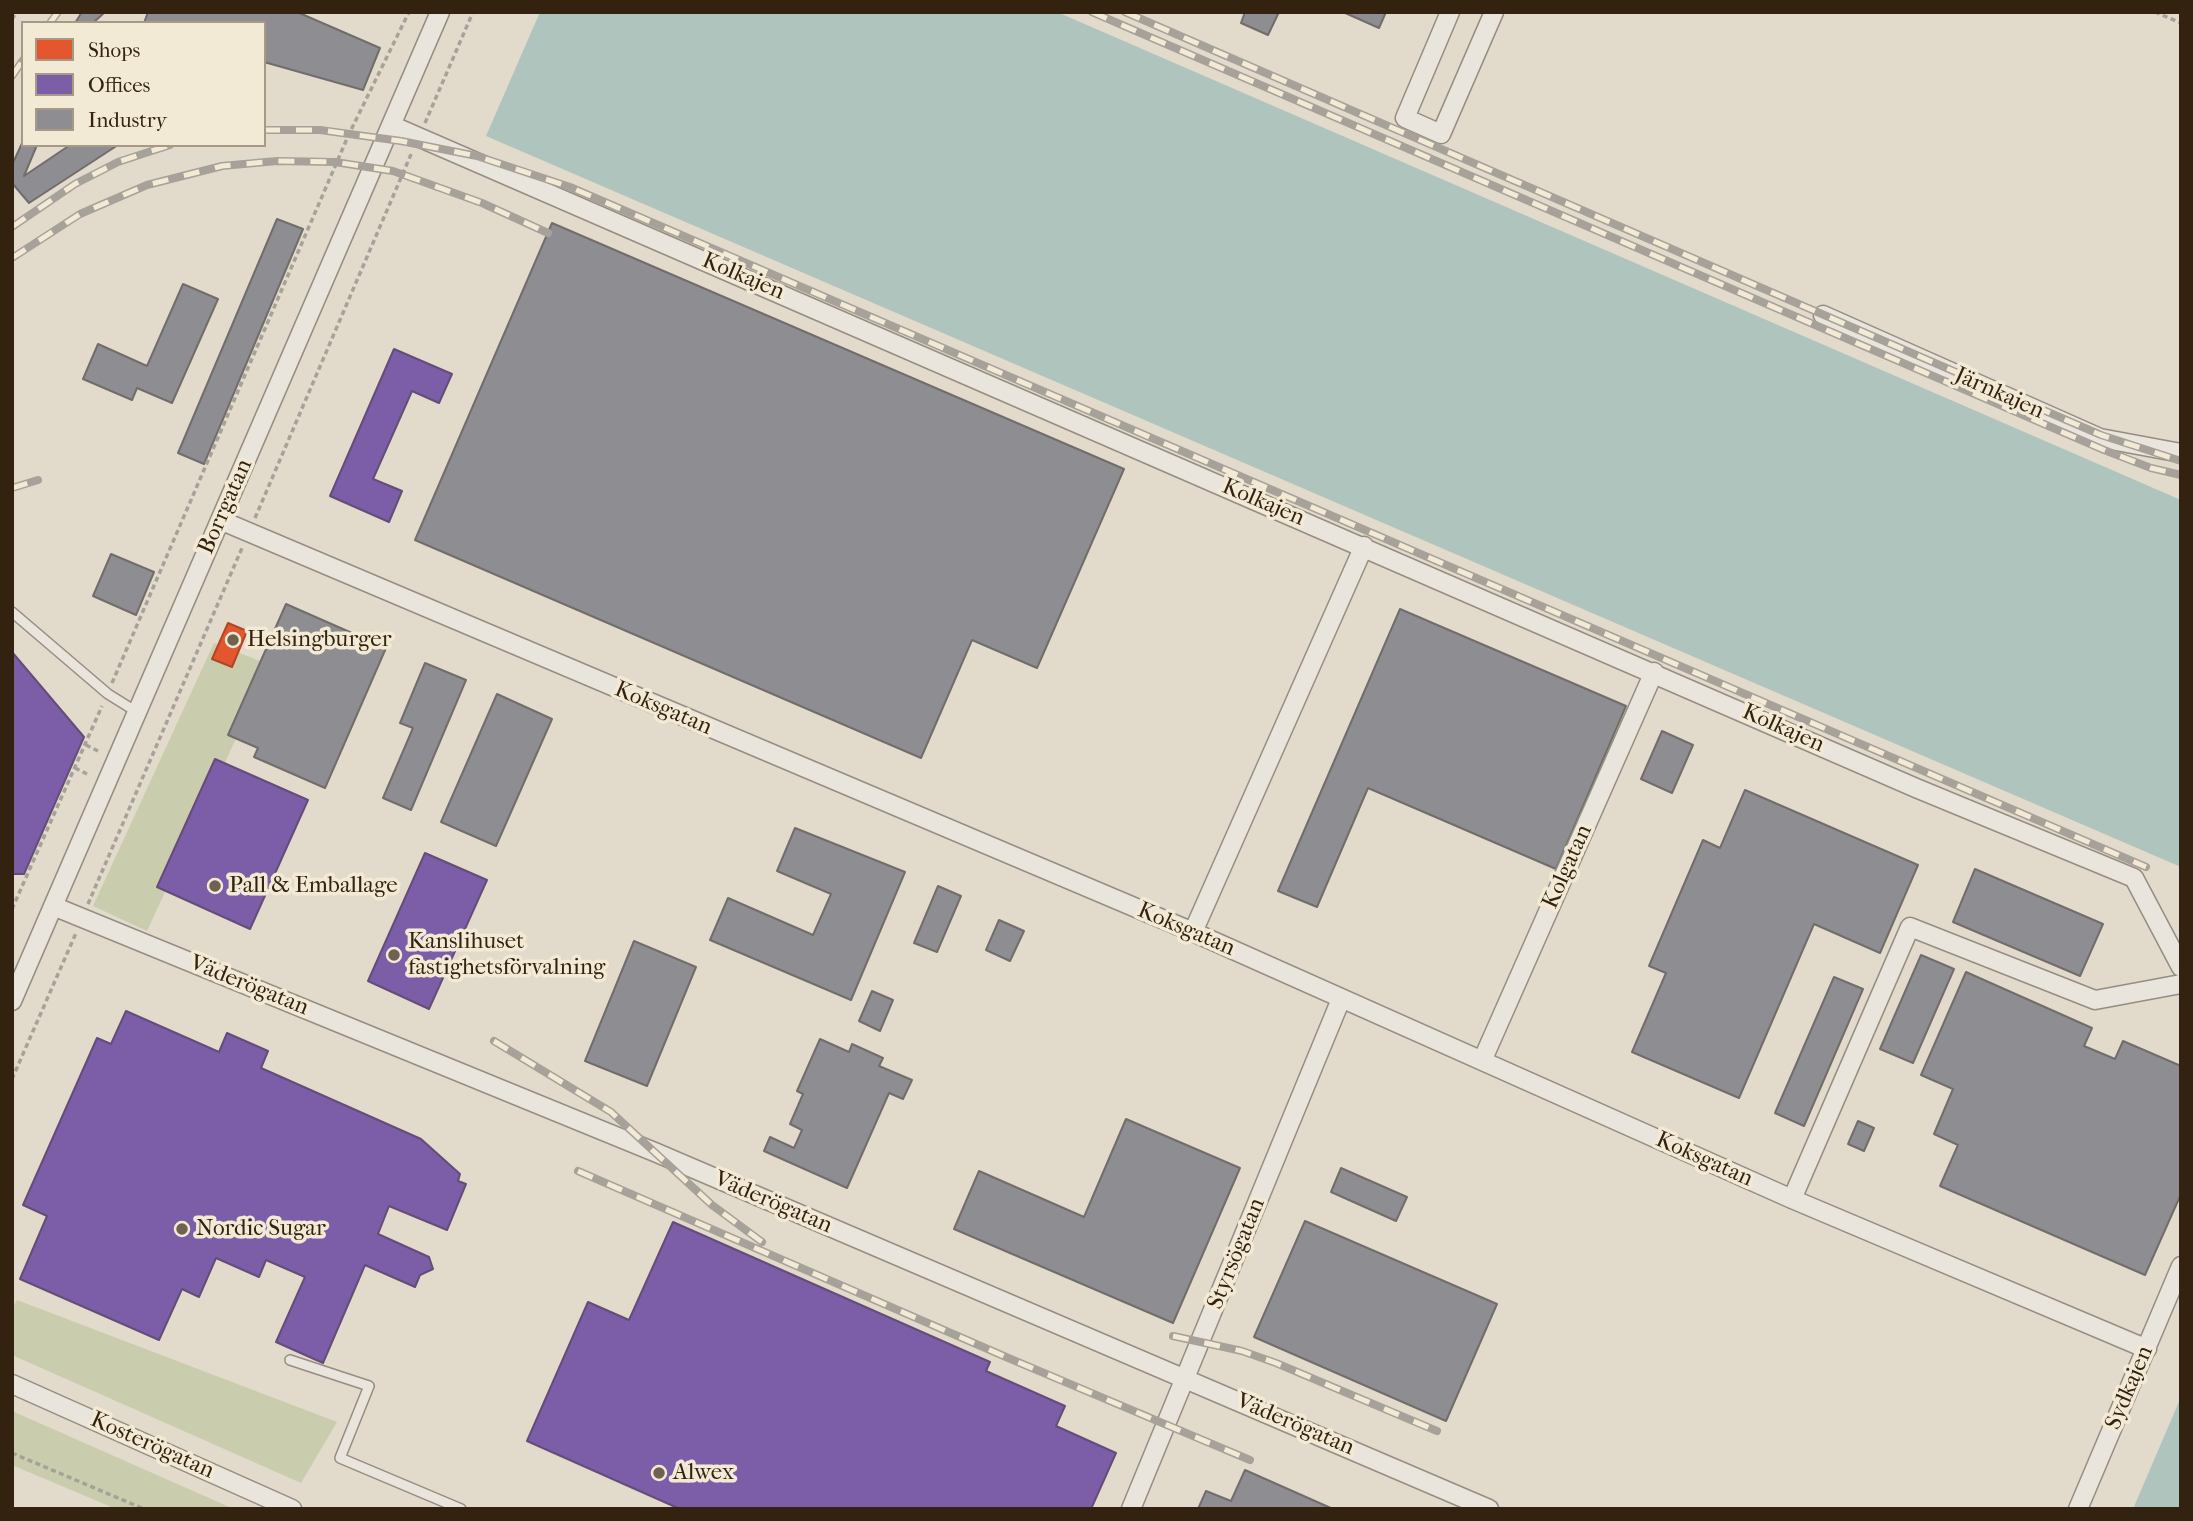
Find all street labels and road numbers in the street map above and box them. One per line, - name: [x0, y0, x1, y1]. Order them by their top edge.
- street label: Kolkajen: [698, 247, 788, 307]
- street label: Järnkajen: [1950, 362, 2048, 426]
- street label: Borrgatan: [193, 455, 259, 559]
- street label: Kolkajen: [1218, 473, 1308, 533]
- street label: Koksgatan: [610, 676, 716, 742]
- street label: Kolkajen: [1738, 699, 1828, 759]
- street label: Kolgatan: [1537, 821, 1599, 913]
- street label: Koksgatan: [1133, 897, 1239, 963]
- street label: Väderögatan: [186, 950, 312, 1022]
- street label: Koksgatan: [1651, 1126, 1757, 1194]
- street label: Väderögatan: [710, 1166, 836, 1240]
- street label: Styrsögatan: [1202, 1194, 1272, 1314]
- street label: Sydkajen: [2100, 1342, 2160, 1434]
- street label: Väderögatan: [1232, 1388, 1358, 1462]
- street label: Kosterögatan: [86, 1406, 218, 1486]

